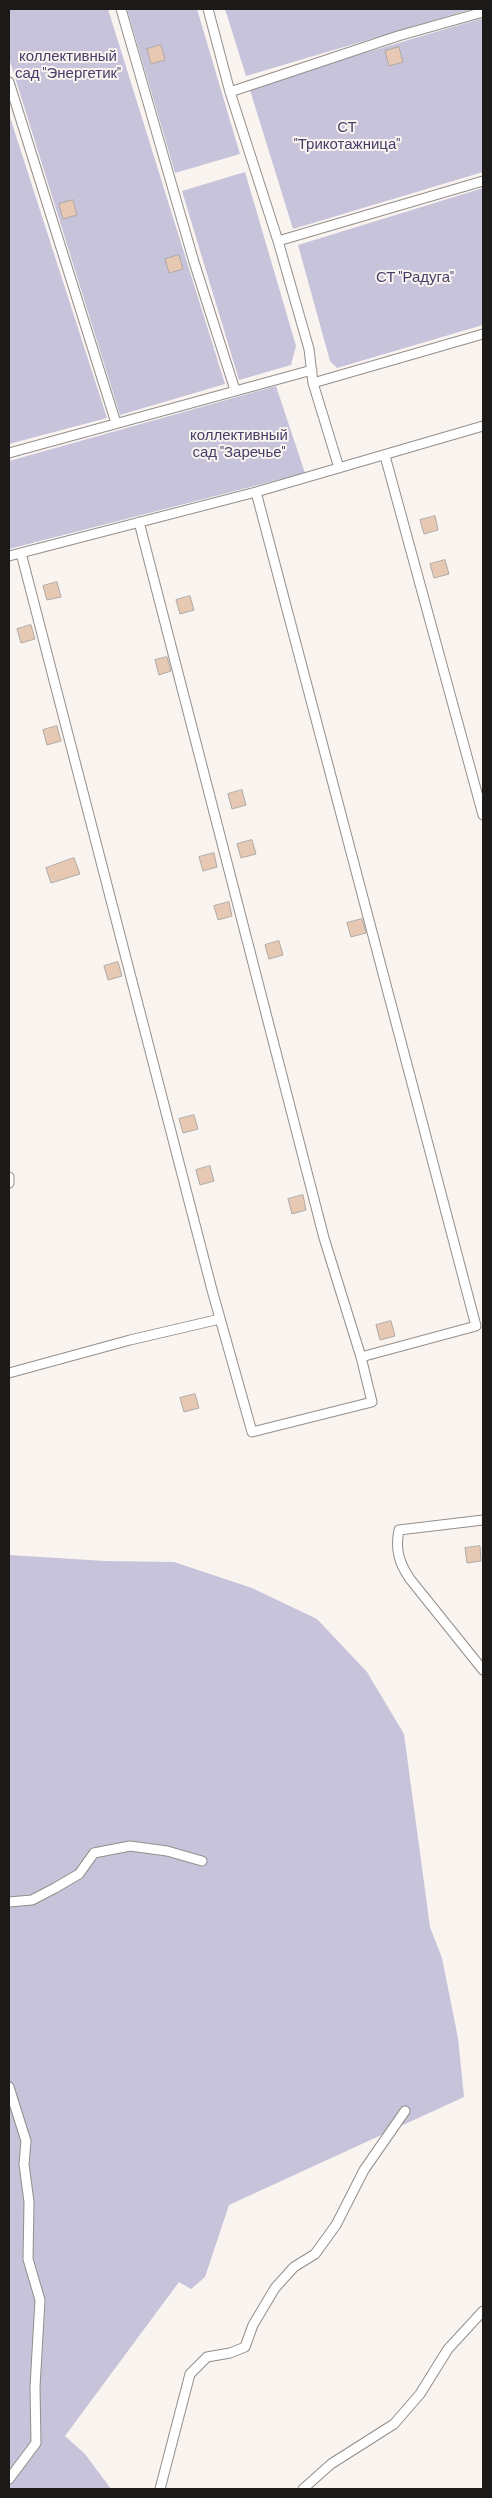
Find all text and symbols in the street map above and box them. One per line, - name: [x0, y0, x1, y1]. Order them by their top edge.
- park label: коллективный сад "Энергетик": [15, 47, 121, 82]
- park label: СТ "Трикотажница": [294, 118, 400, 153]
- park label: СТ "Радуга": [376, 268, 454, 286]
- park label: коллективный сад "Заречье": [190, 426, 288, 461]

